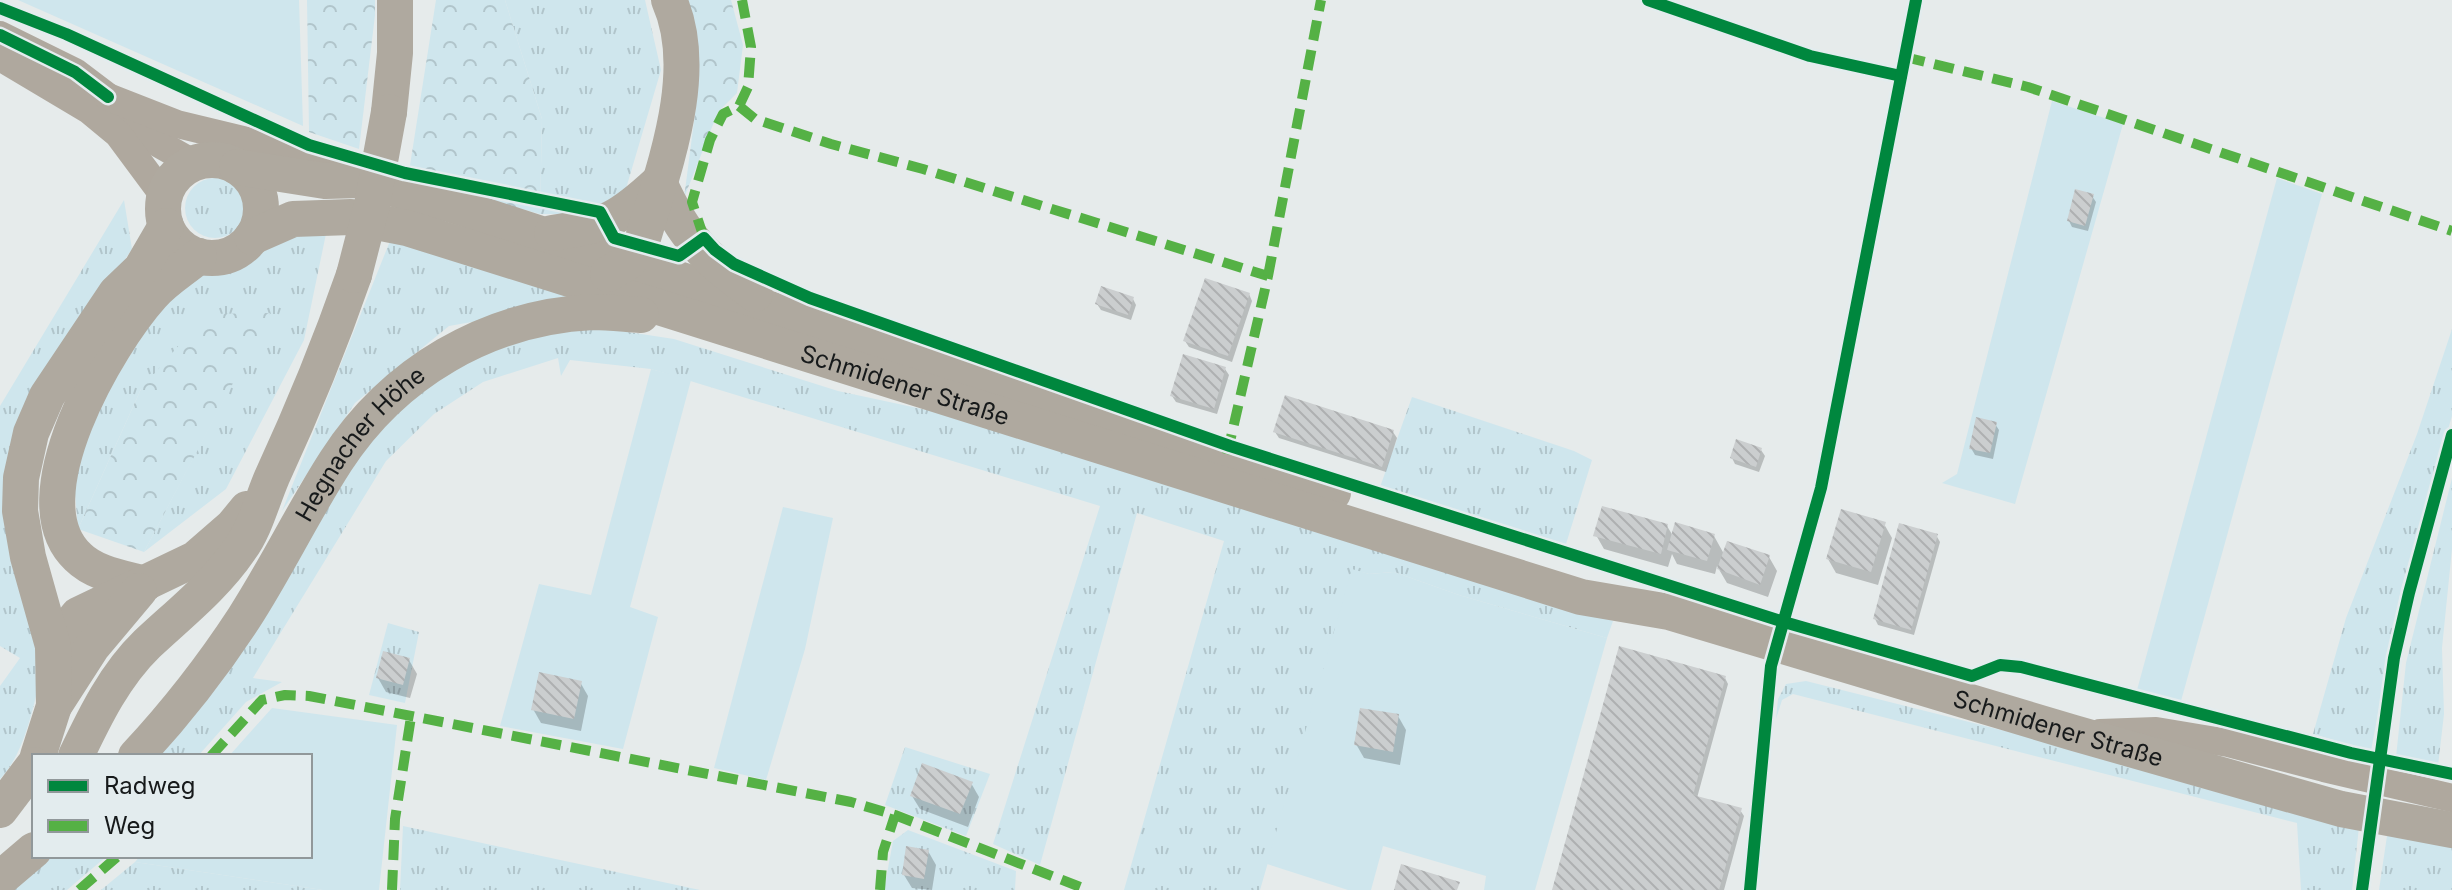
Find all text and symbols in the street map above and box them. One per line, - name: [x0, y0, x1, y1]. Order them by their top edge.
- street label: Schmidener Straße: [797, 338, 1013, 431]
- street label: Hegnacher Höhe: [289, 360, 430, 526]
- street label: Schmidener Straße: [1950, 683, 2167, 772]
- legend: [32, 754, 312, 858]
- text: Radweg: [104, 771, 195, 800]
- text: Weg: [104, 811, 155, 840]

